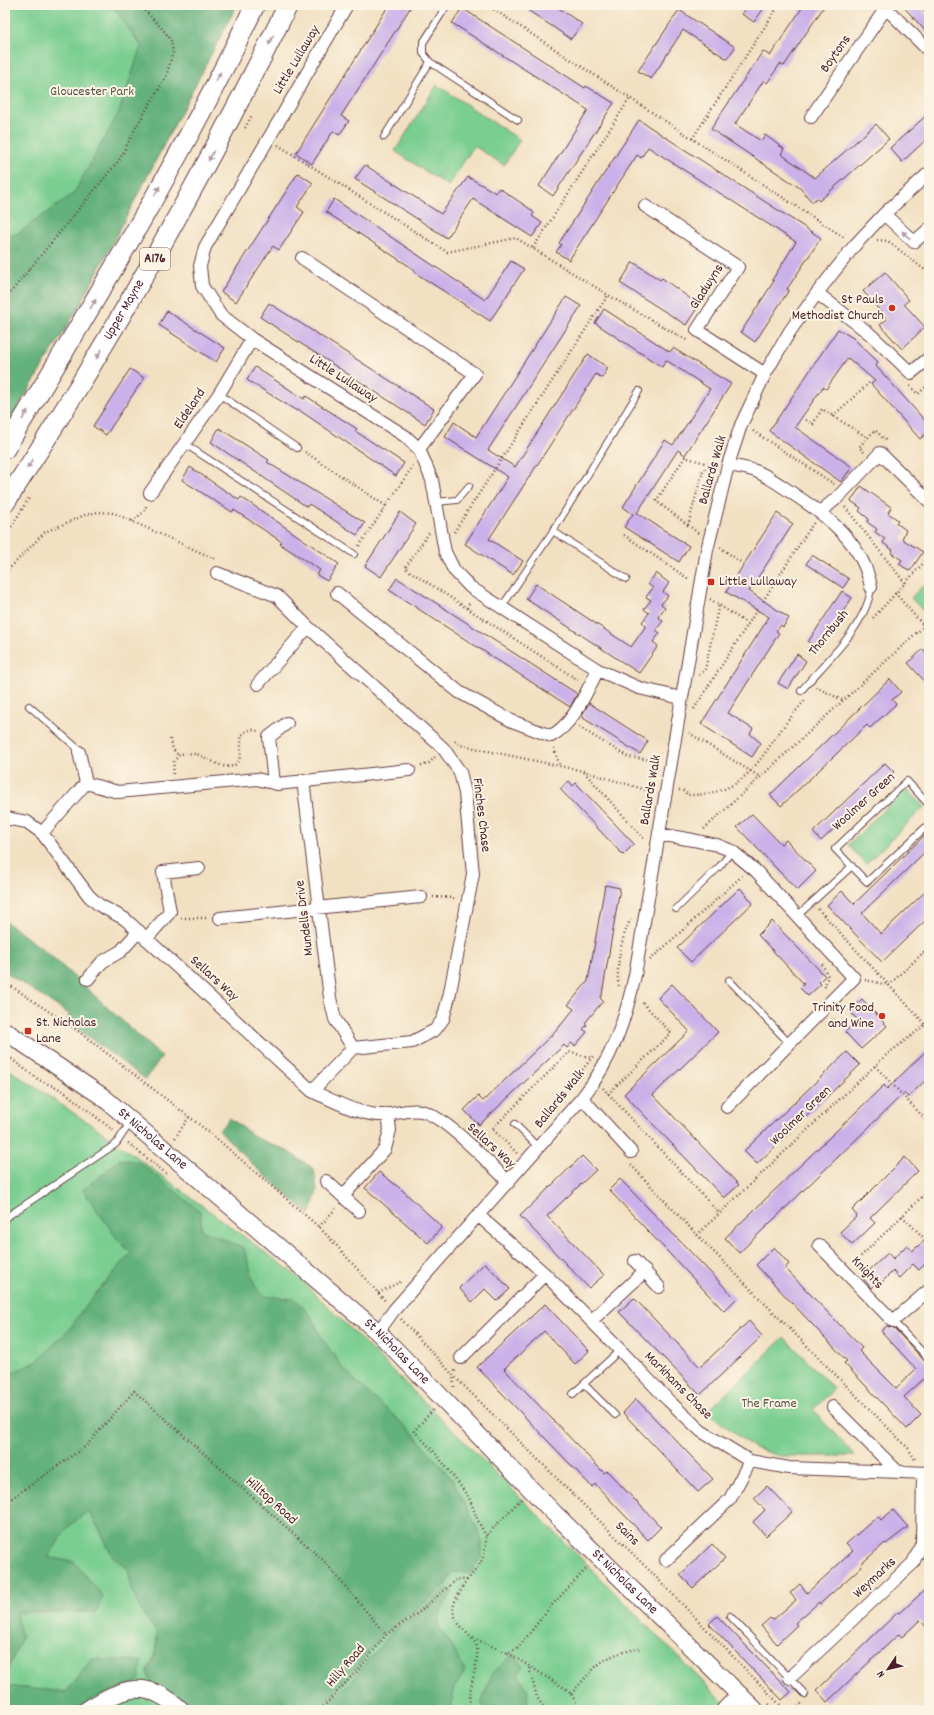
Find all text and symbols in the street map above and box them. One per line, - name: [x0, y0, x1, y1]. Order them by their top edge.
- street label: Little Lullaway: [268, 21, 326, 98]
- street label: Boytons: [816, 31, 856, 77]
- one-way arrow: [267, 34, 274, 46]
- one-way arrow: [215, 71, 222, 83]
- park label: Gloucester Park: [50, 82, 134, 102]
- one-way arrow: [208, 150, 214, 161]
- one-way arrow: [154, 186, 161, 197]
- one-way arrow: [901, 230, 911, 240]
- road number: A176: [140, 248, 170, 270]
- street label: Gladwyns: [685, 260, 729, 314]
- street label: Upper Mayne: [99, 276, 150, 344]
- place label: St Pauls Methodist Church: [792, 290, 884, 326]
- one-way arrow: [89, 298, 96, 310]
- marker: St Pauls Methodist Church: [887, 303, 897, 313]
- one-way arrow: [95, 348, 102, 360]
- street label: Little Lullaway: [305, 349, 381, 409]
- street label: Eldeland: [169, 385, 211, 433]
- one-way arrow: [22, 409, 29, 421]
- street label: Ballards Walk: [694, 433, 732, 507]
- one-way arrow: [26, 459, 34, 469]
- place label: Little Lullaway: [719, 572, 797, 592]
- marker: Little Lullaway: [706, 577, 716, 587]
- street label: Thornbush: [804, 606, 854, 660]
- street label: Ballards Walk: [635, 753, 667, 827]
- street label: Woolmer Green: [828, 768, 900, 836]
- street label: Finches Chase: [467, 777, 495, 853]
- street label: Mundells Drive: [290, 879, 320, 957]
- street label: Sellars Way: [185, 951, 243, 1007]
- place label: Trinity Food and Wine: [812, 998, 874, 1034]
- marker: Trinity Food and Wine: [877, 1011, 887, 1021]
- place label: St. Nicholas Lane: [36, 1013, 97, 1049]
- marker: St. Nicholas Lane: [23, 1026, 33, 1036]
- street label: Ballards Walk: [530, 1065, 590, 1133]
- street label: Woolmer Green: [766, 1081, 836, 1151]
- street label: St Nicholas Lane: [113, 1103, 192, 1175]
- street label: Sellars Way: [462, 1118, 520, 1174]
- street label: Knights: [846, 1252, 888, 1294]
- street label: St Nicholas Lane: [359, 1314, 434, 1389]
- street label: Markhams Chase: [639, 1347, 717, 1425]
- park label: The Frame: [741, 1394, 797, 1414]
- street label: Hilltop Road: [241, 1472, 301, 1530]
- street label: Sains: [610, 1517, 644, 1551]
- street label: St Nicholas Lane: [587, 1545, 662, 1619]
- street label: Weymarks: [849, 1553, 901, 1603]
- street label: Hilly Road: [322, 1640, 370, 1692]
- north arrow: [868, 1649, 908, 1689]
- text: N: [873, 1666, 890, 1680]

